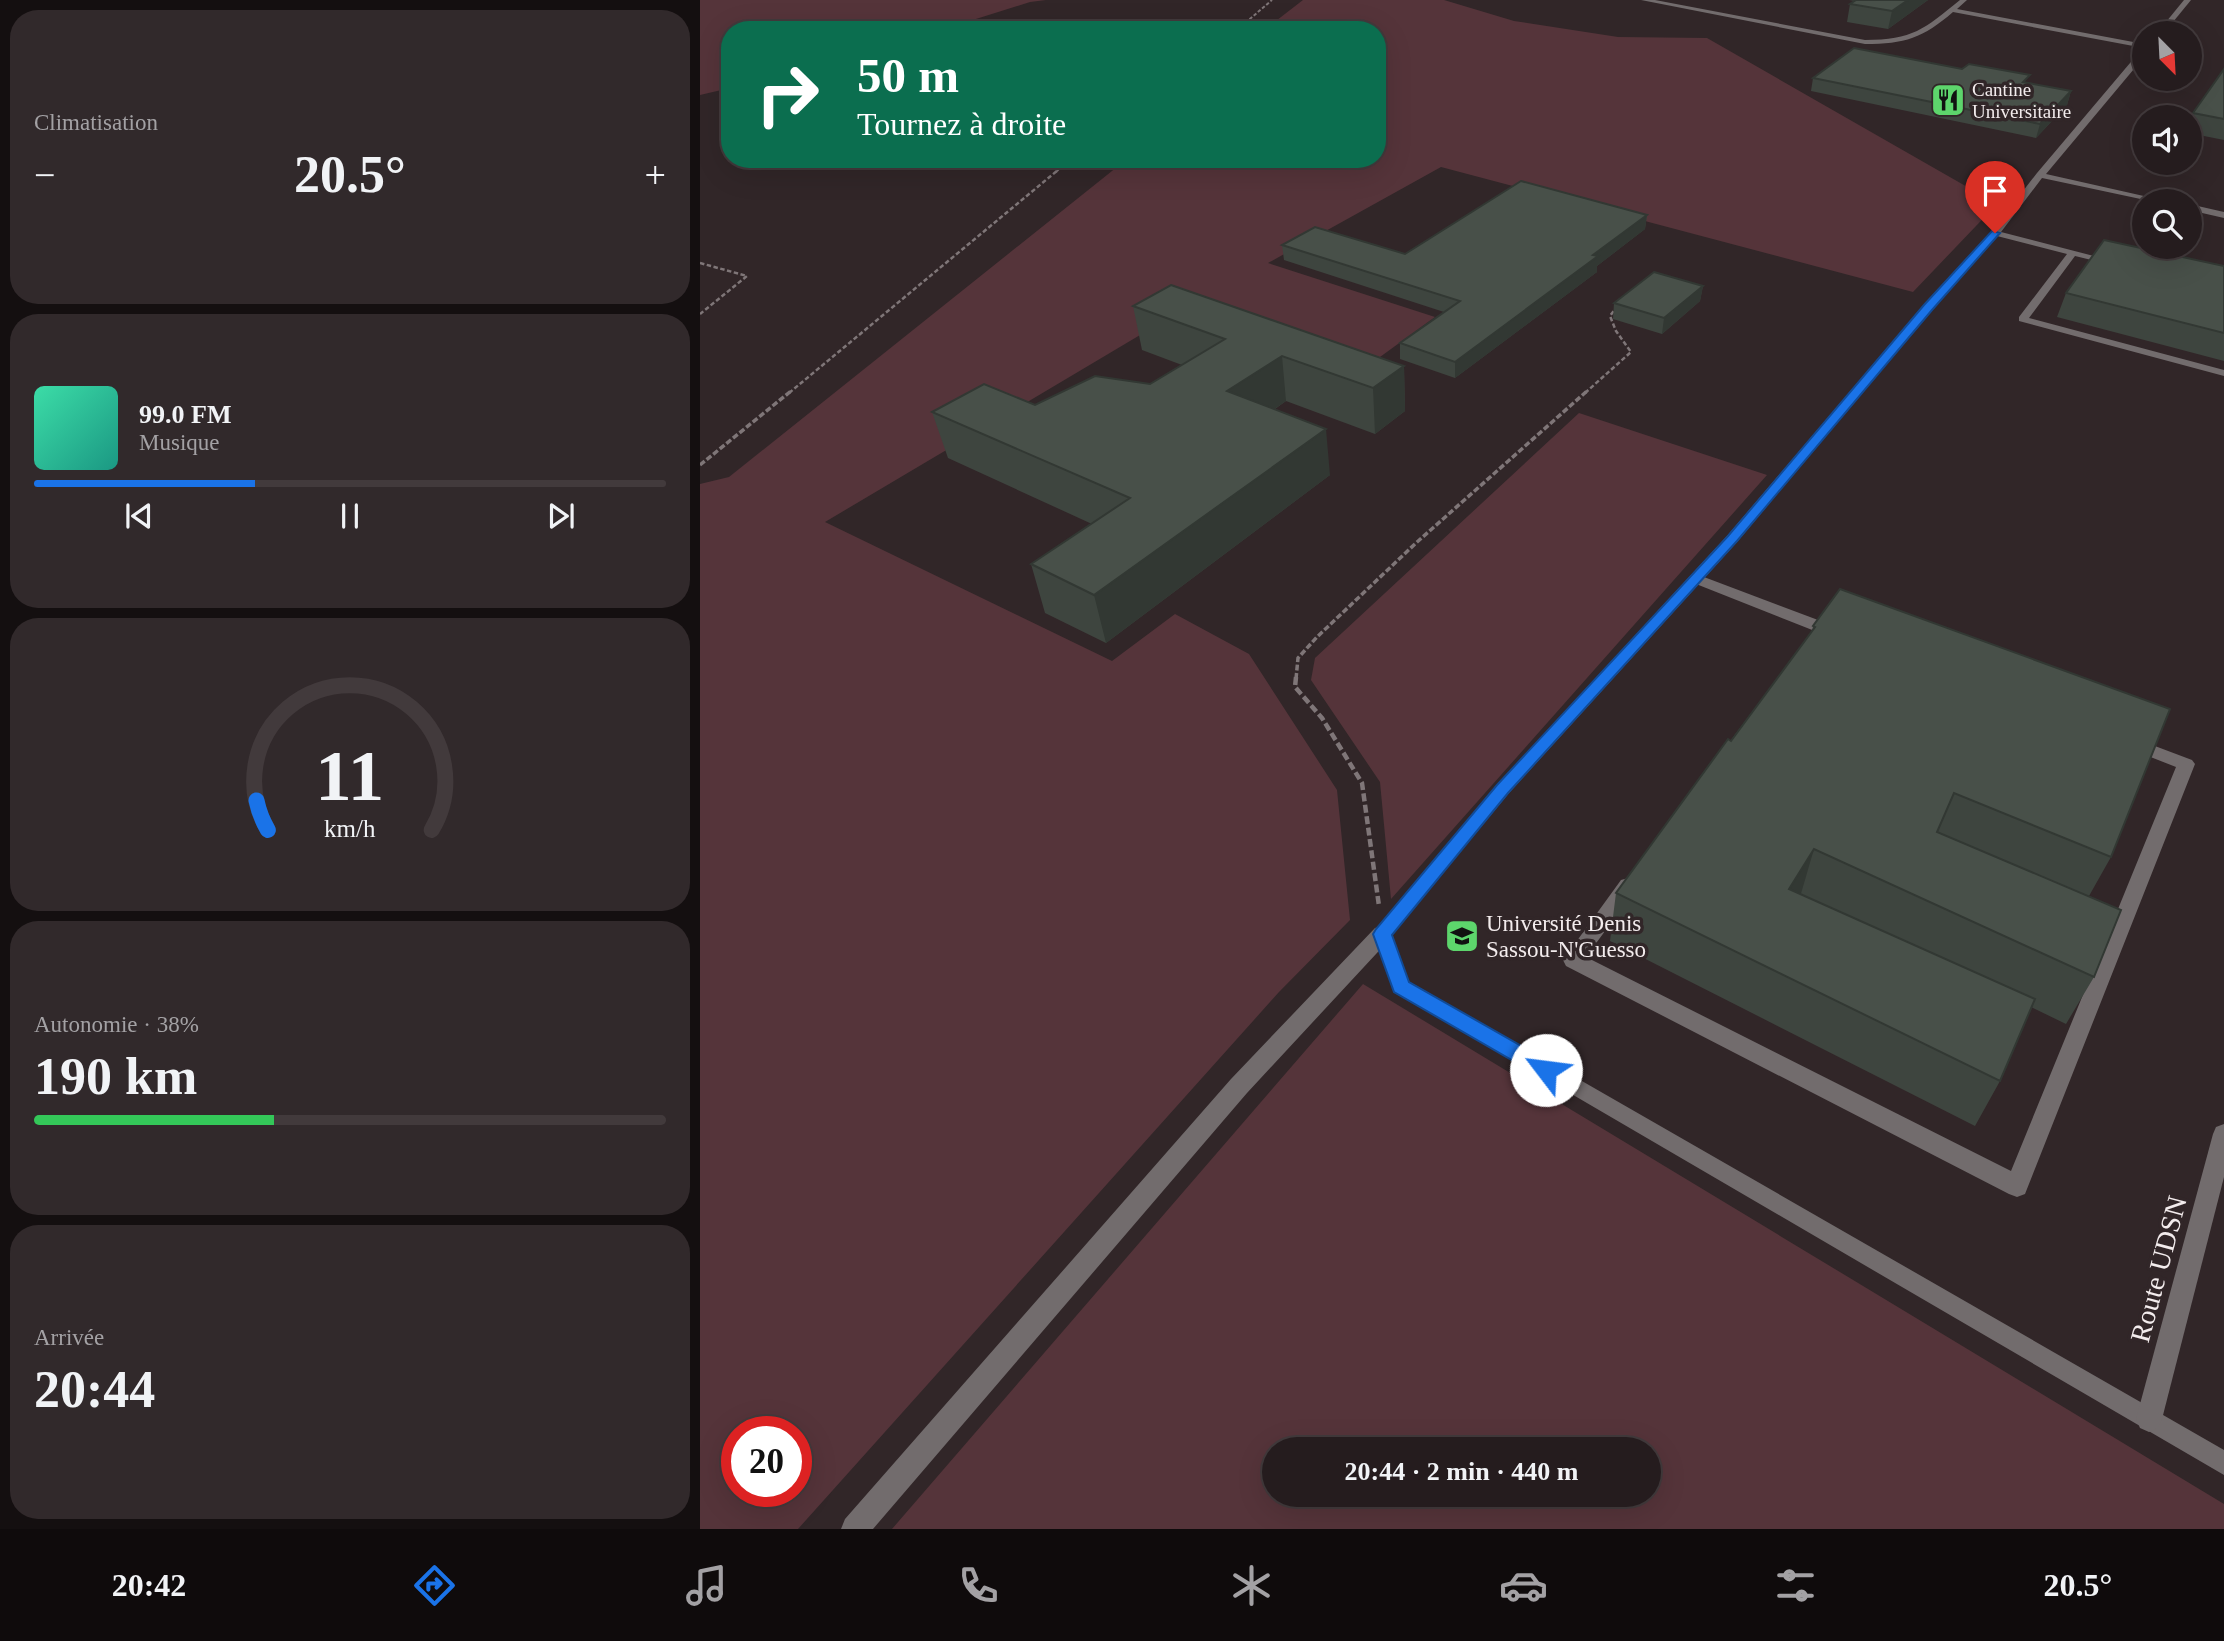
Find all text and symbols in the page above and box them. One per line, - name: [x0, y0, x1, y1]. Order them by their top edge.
- north arrow: [2132, 21, 2202, 91]
- map controls: [2132, 21, 2202, 259]
- text: 50 m: [857, 48, 959, 103]
- icon: right: [742, 49, 833, 140]
- place label: Cantine Universitaire: [1972, 79, 2071, 122]
- restaurant icon: Cantine Universitaire: [1929, 81, 1967, 119]
- button: sound: [2132, 105, 2202, 175]
- text: Tournez à droite: [857, 106, 1066, 142]
- text: Climatisation: [34, 110, 158, 135]
- text: 20.5°: [294, 146, 406, 203]
- text: −: [34, 154, 55, 196]
- text: +: [645, 154, 666, 196]
- pin: [1965, 161, 2025, 233]
- icon: arrive: [1976, 172, 2014, 210]
- button: search: [2132, 189, 2202, 259]
- text: 99.0 FM: [139, 400, 231, 429]
- text: Musique: [139, 430, 220, 455]
- icon: previous: [120, 497, 158, 535]
- icon: pause: [331, 497, 369, 535]
- icon: next: [542, 497, 580, 535]
- text: 11: [316, 736, 384, 817]
- text: km/h: [324, 815, 376, 842]
- place label: Université Denis Sassou-N'Guesso: [1486, 911, 1646, 962]
- school or university icon: Université Denis Sassou-N'Guesso: [1443, 917, 1481, 955]
- text: Autonomie · 38%: [34, 1012, 199, 1037]
- position arrow: [1509, 1033, 1583, 1107]
- text: 190 km: [34, 1048, 197, 1105]
- street label: Route UDSN: [2124, 1193, 2193, 1346]
- text: Arrivée: [34, 1325, 104, 1350]
- text: 20:44: [34, 1361, 155, 1418]
- speed limit sign: 20: [721, 1416, 812, 1507]
- text: 20:44 · 2 min · 440 m: [1345, 1457, 1579, 1486]
- icon: directions: [410, 1561, 459, 1610]
- icon: music: [682, 1561, 731, 1610]
- icon: phone: [954, 1561, 1003, 1610]
- icon: climate: [1227, 1561, 1276, 1610]
- icon: car: [1499, 1561, 1548, 1610]
- icon: filters: [1771, 1561, 1820, 1610]
- text: 20:42: [112, 1567, 186, 1603]
- text: 20.5°: [2044, 1567, 2112, 1603]

